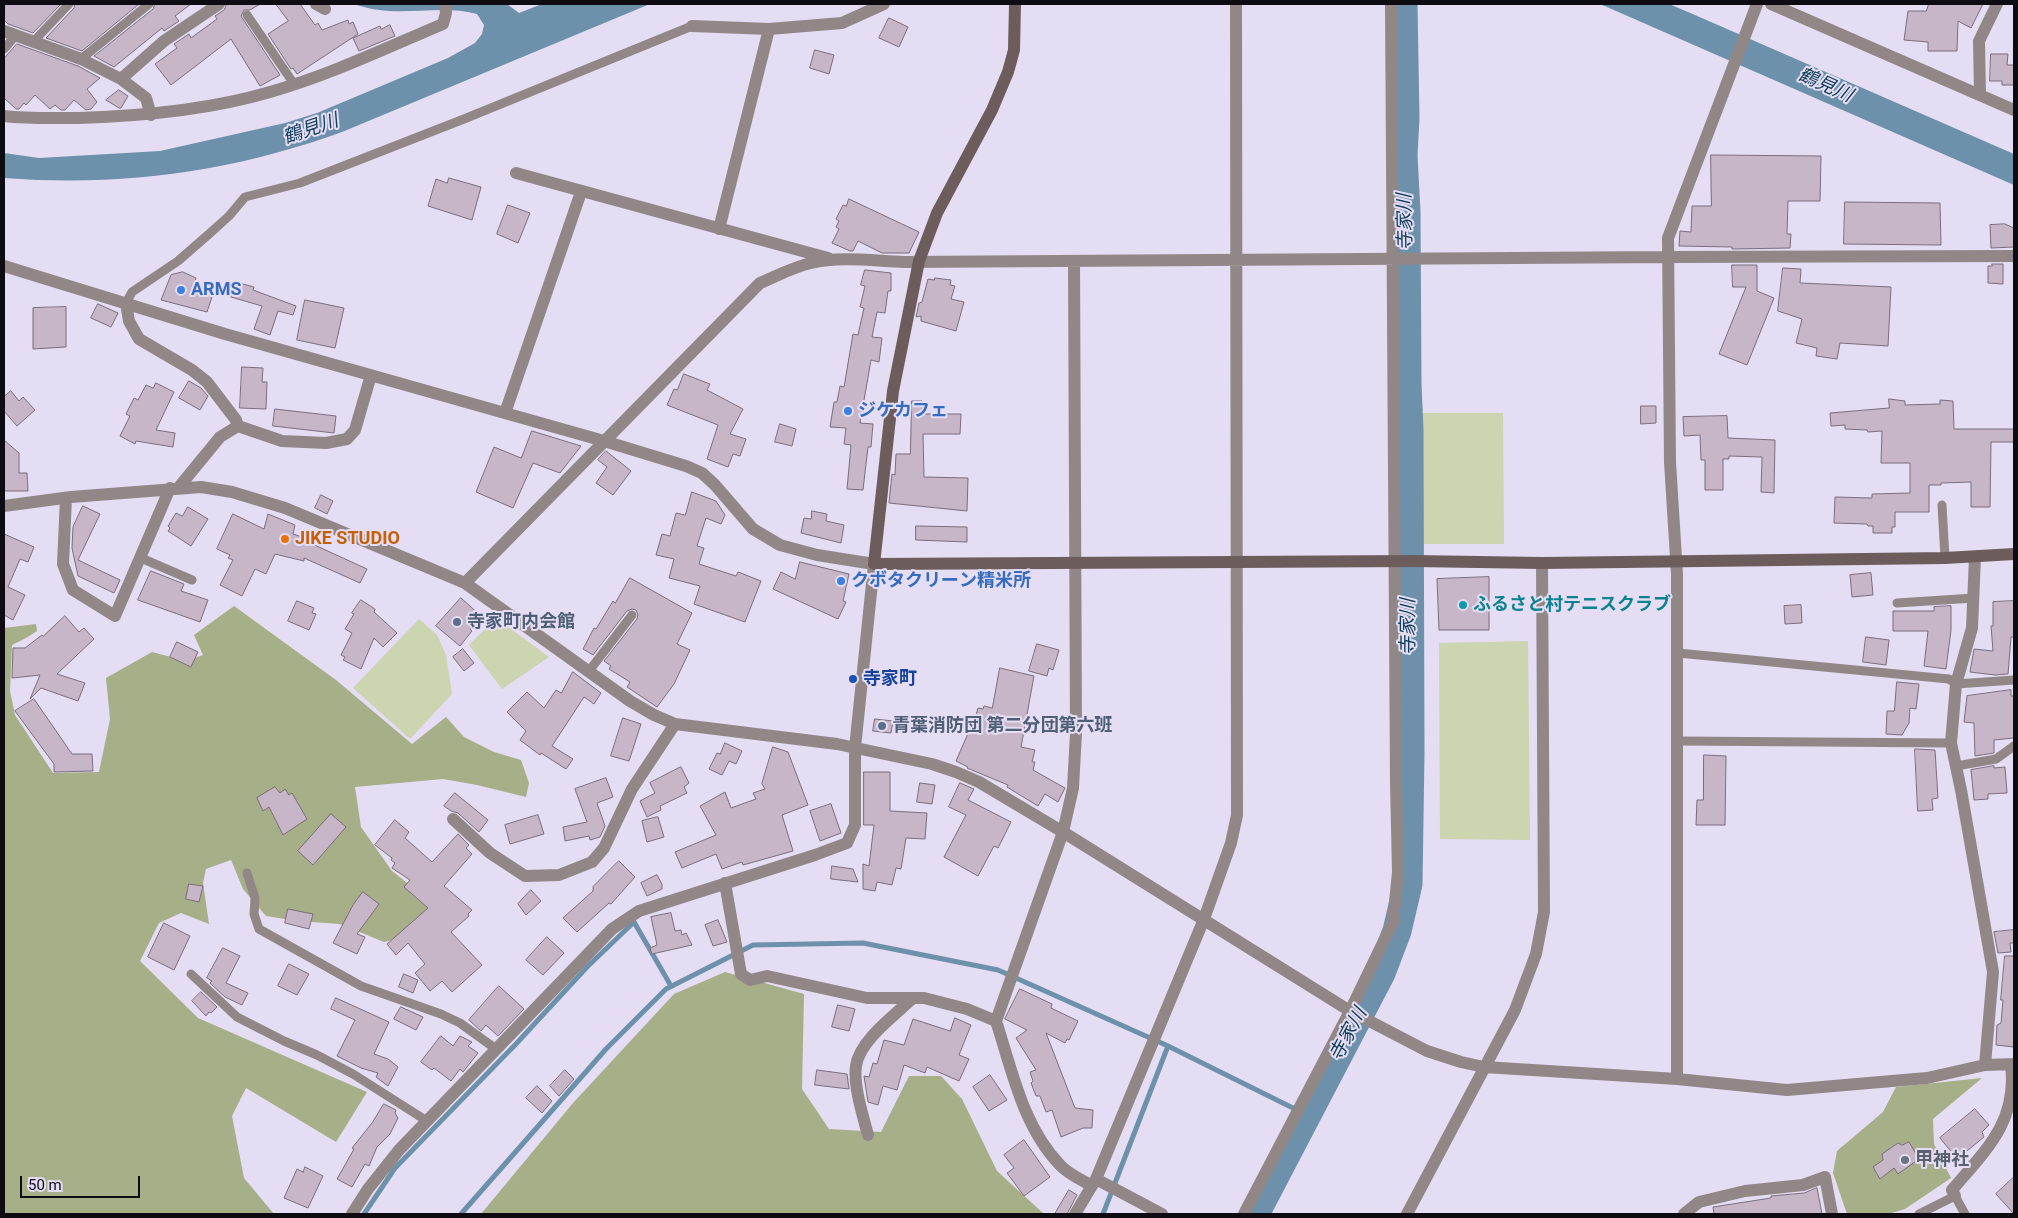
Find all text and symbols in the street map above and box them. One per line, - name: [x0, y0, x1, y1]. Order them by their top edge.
- water label: 鶴見川: [1794, 64, 1856, 108]
- water label: 鶴見川: [280, 110, 342, 150]
- water label: 寺家川: [1394, 193, 1418, 251]
- place label: ARMS: [191, 279, 241, 301]
- marker: ARMS: [175, 284, 187, 296]
- place label: ジケカフェ: [858, 400, 948, 422]
- marker: ジケカフェ: [842, 405, 854, 417]
- place label: JIKE STUDIO: [295, 528, 400, 550]
- marker: JIKE STUDIO: [279, 533, 291, 545]
- place label: クボタクリーン精米所: [851, 570, 1031, 592]
- marker: クボタクリーン精米所: [835, 575, 847, 587]
- place label: ふるさと村テニスクラブ: [1473, 594, 1671, 616]
- water label: 寺家川: [1398, 599, 1420, 655]
- marker: ふるさと村テニスクラブ: [1457, 599, 1469, 611]
- place label: 寺家町内会館: [467, 611, 575, 633]
- marker: 寺家町内会館: [451, 616, 463, 628]
- place label: 寺家町: [863, 668, 917, 690]
- marker: 寺家町: [847, 673, 859, 685]
- place label: 青葉消防団 第二分団第六班: [892, 715, 1112, 737]
- marker: 青葉消防団 第二分団第六班: [876, 720, 888, 732]
- water label: 寺家川: [1326, 1004, 1372, 1066]
- place label: 甲神社: [1915, 1149, 1969, 1171]
- marker: 甲神社: [1899, 1154, 1911, 1166]
- scale bar: [22, 1166, 142, 1198]
- text: 50 m: [28, 1176, 62, 1194]

